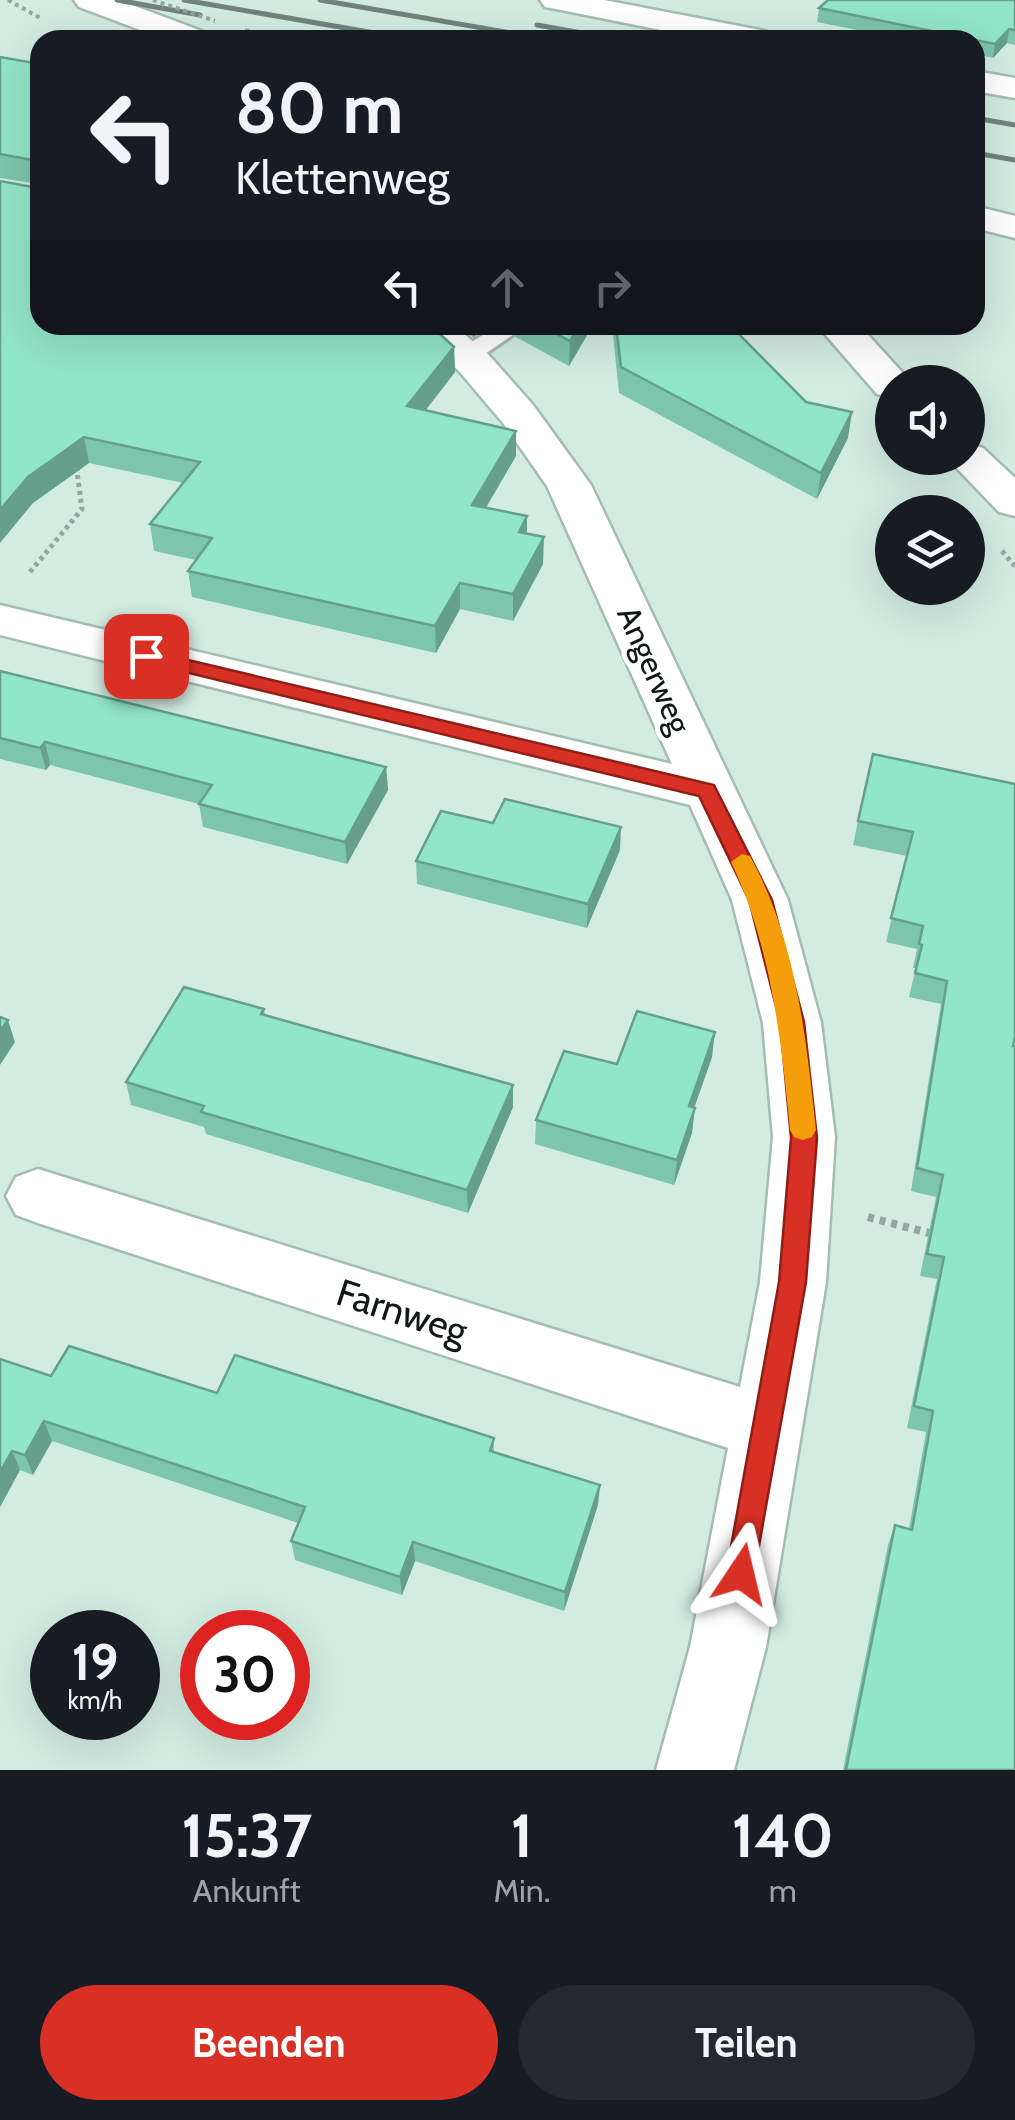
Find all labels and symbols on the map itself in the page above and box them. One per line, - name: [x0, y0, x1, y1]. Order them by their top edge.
- street label: Angerweg: [609, 600, 700, 741]
- pin: [104, 614, 189, 699]
- street label: Farnweg: [331, 1268, 474, 1355]
- position arrow: [689, 1522, 793, 1626]
- speed limit sign: 30: [180, 1610, 310, 1740]

